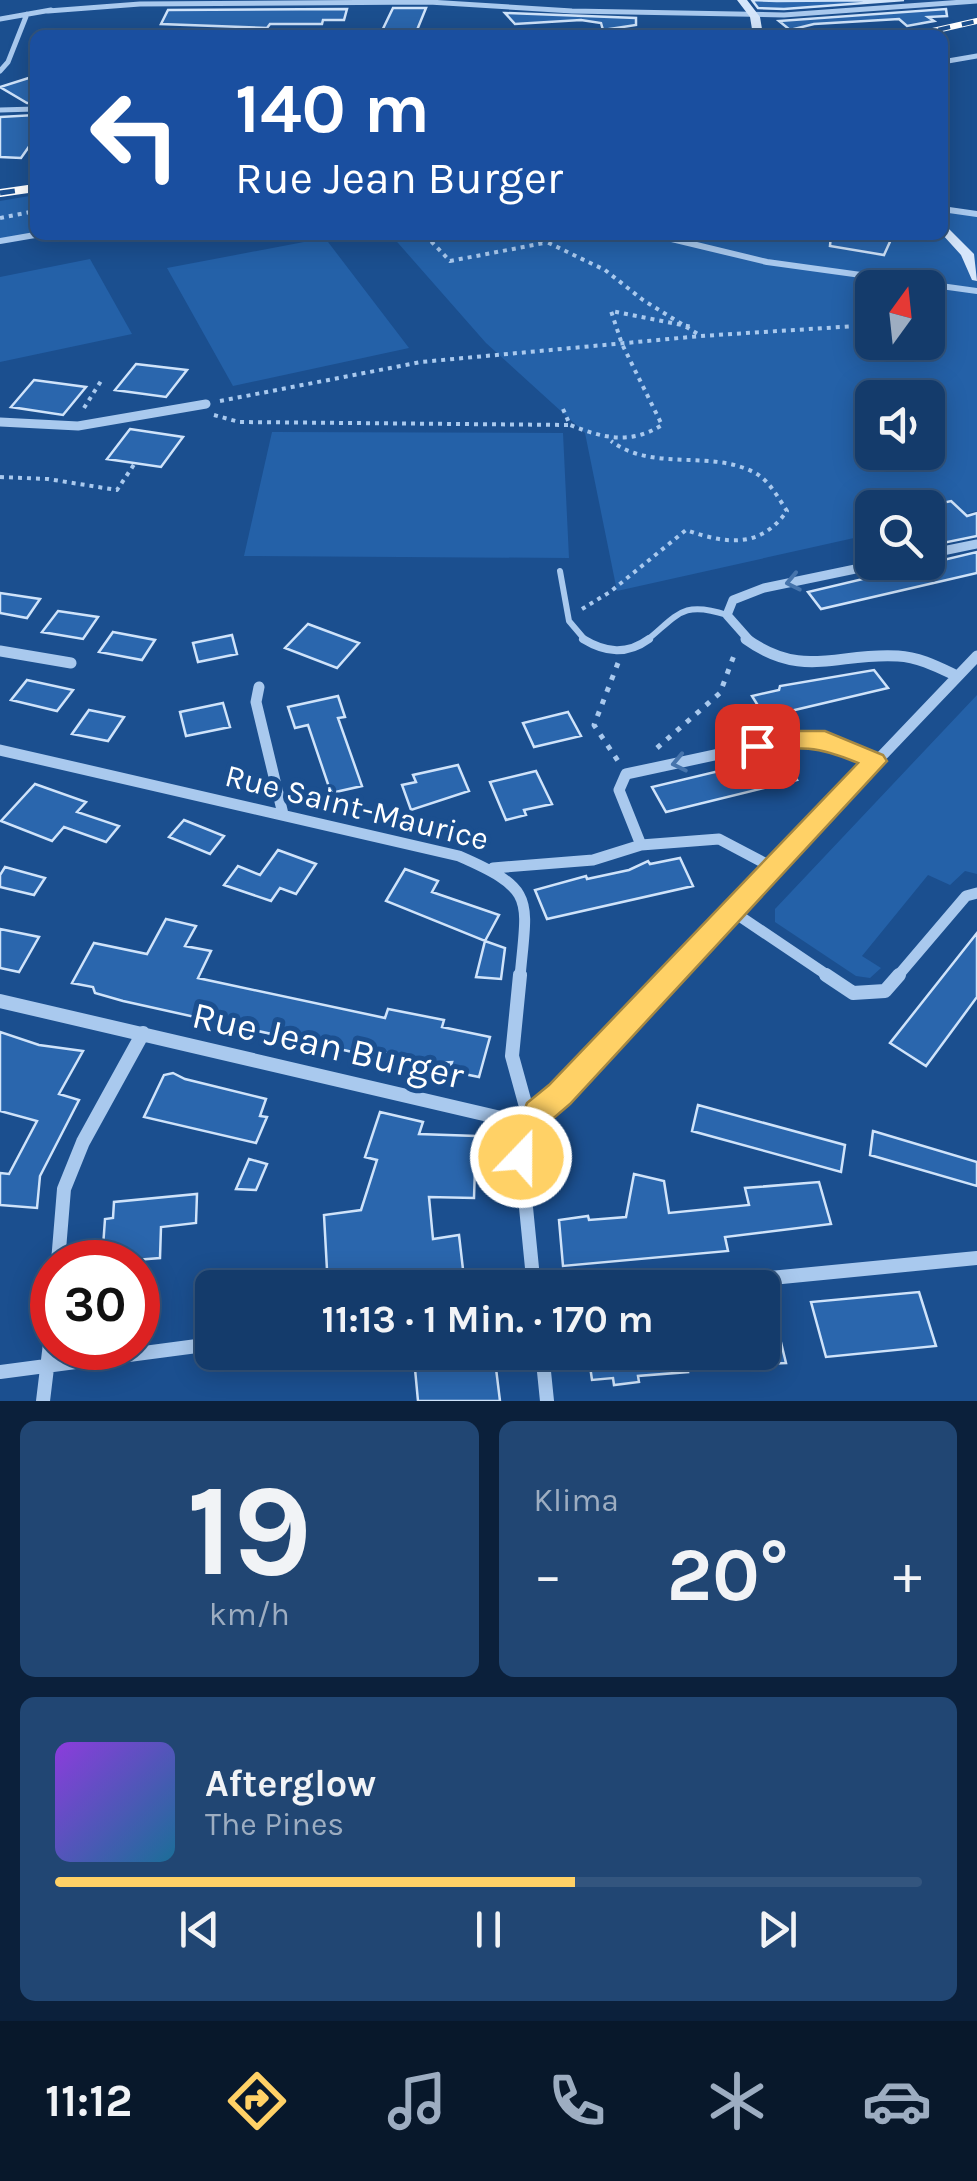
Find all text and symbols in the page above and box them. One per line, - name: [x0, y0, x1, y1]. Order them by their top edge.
- text: 140 m: [235, 68, 430, 150]
- icon: left: [70, 70, 200, 200]
- text: Rue Jean Burger: [235, 152, 563, 204]
- north arrow: [855, 270, 945, 360]
- map controls: [855, 270, 945, 580]
- button: sound: [855, 380, 945, 470]
- button: search: [855, 490, 945, 580]
- one-way arrow: [785, 571, 802, 592]
- pin: [715, 704, 800, 789]
- icon: arrive: [730, 719, 785, 774]
- one-way arrow: [671, 751, 688, 772]
- street label: Rue Saint-Maurice: [221, 757, 492, 858]
- street label: Rue Jean Burger: [188, 992, 468, 1099]
- position arrow: [469, 1105, 573, 1209]
- speed limit sign: 30: [30, 1240, 160, 1370]
- text: 11:13 · 1 Min. · 170 m: [321, 1297, 654, 1342]
- text: 19: [186, 1455, 312, 1607]
- text: Klima: [534, 1482, 619, 1519]
- text: 20°: [667, 1531, 789, 1619]
- text: −: [534, 1543, 562, 1607]
- text: +: [893, 1543, 922, 1607]
- text: km/h: [209, 1596, 290, 1633]
- text: Afterglow: [205, 1761, 376, 1806]
- text: The Pines: [205, 1806, 344, 1843]
- icon: previous: [172, 1902, 227, 1957]
- icon: pause: [461, 1902, 516, 1957]
- icon: next: [750, 1902, 805, 1957]
- icon: directions: [222, 2066, 292, 2136]
- icon: music: [382, 2066, 452, 2136]
- icon: phone: [542, 2066, 612, 2136]
- icon: climate: [702, 2066, 772, 2136]
- icon: car: [862, 2066, 932, 2136]
- text: 11:12: [45, 2075, 132, 2127]

